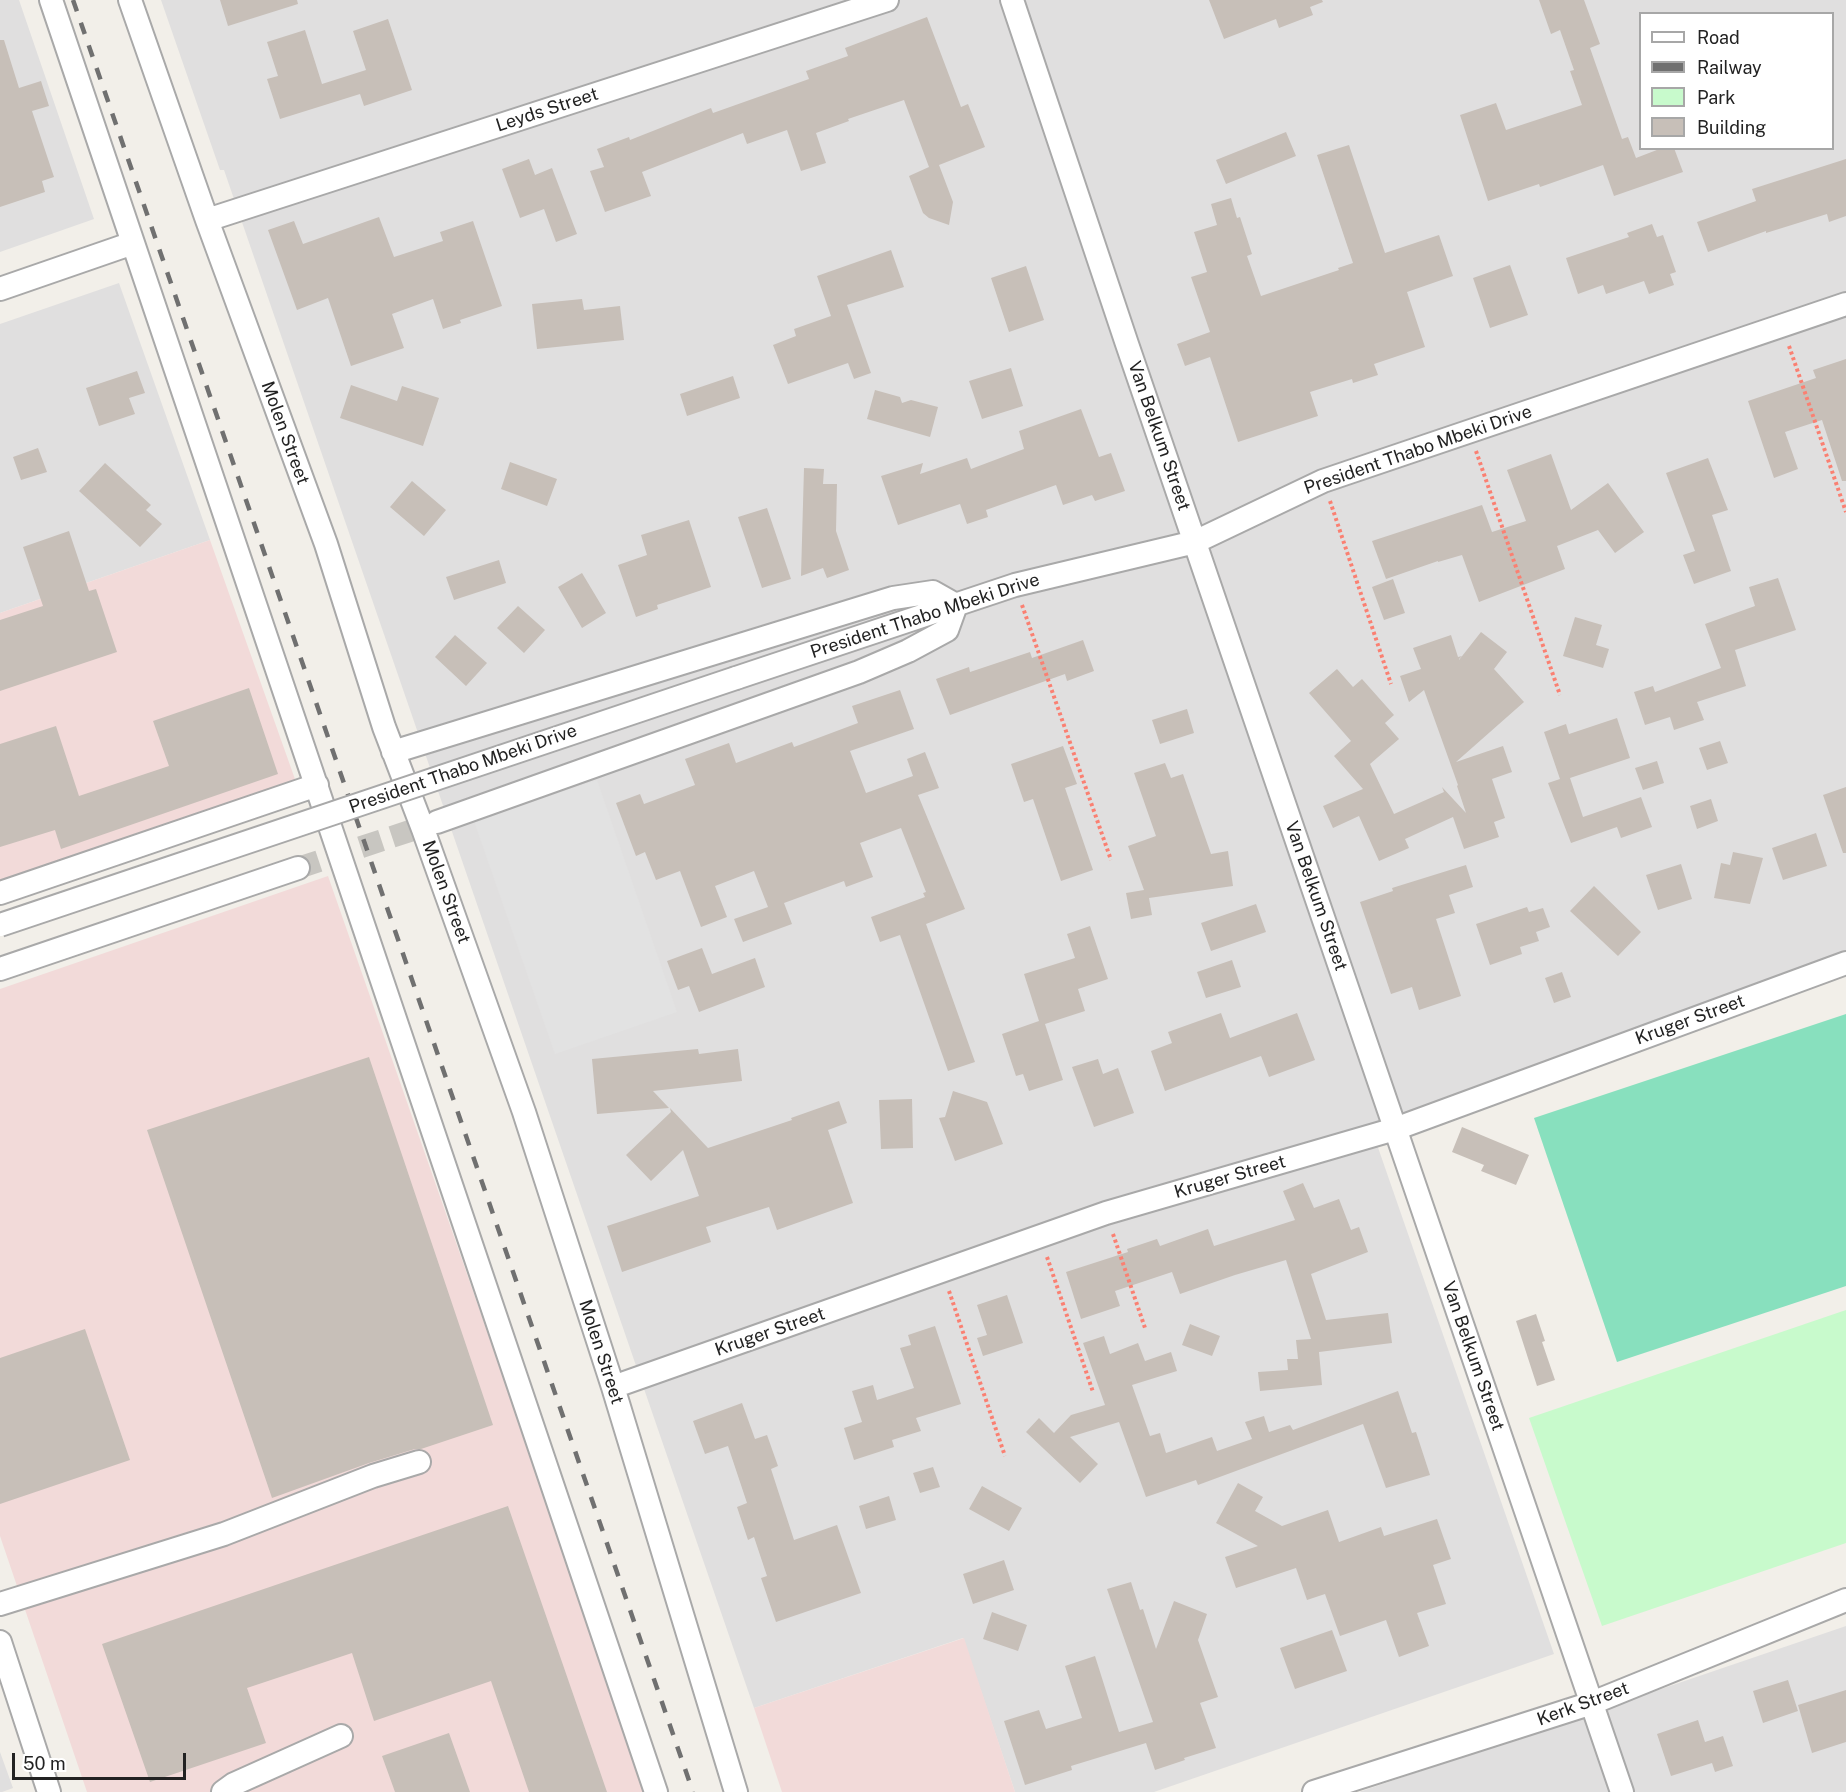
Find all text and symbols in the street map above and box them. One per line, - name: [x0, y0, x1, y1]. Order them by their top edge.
- legend: [1639, 12, 1834, 150]
- text: Road: [1697, 27, 1740, 48]
- text: Railway: [1697, 57, 1762, 78]
- street label: Leyds Street: [493, 83, 601, 137]
- text: Park: [1697, 87, 1735, 108]
- text: Building: [1697, 117, 1766, 138]
- street label: Van Belkum Street: [1123, 358, 1195, 514]
- street label: Molen Street: [256, 378, 314, 488]
- street label: President Thabo Mbeki Drive: [1301, 401, 1535, 499]
- street label: President Thabo Mbeki Drive: [808, 569, 1042, 663]
- street label: President Thabo Mbeki Drive: [346, 720, 580, 818]
- street label: Van Belkum Street: [1280, 818, 1352, 974]
- street label: Molen Street: [417, 837, 475, 947]
- street label: Kruger Street: [1632, 990, 1748, 1050]
- street label: Kruger Street: [1172, 1151, 1288, 1203]
- street label: Van Belkum Street: [1437, 1278, 1509, 1434]
- street label: Molen Street: [574, 1297, 628, 1407]
- street label: Kruger Street: [712, 1303, 828, 1361]
- street label: Kerk Street: [1534, 1677, 1632, 1731]
- scale bar: [15, 1741, 189, 1779]
- text: 50 m: [23, 1753, 66, 1774]

